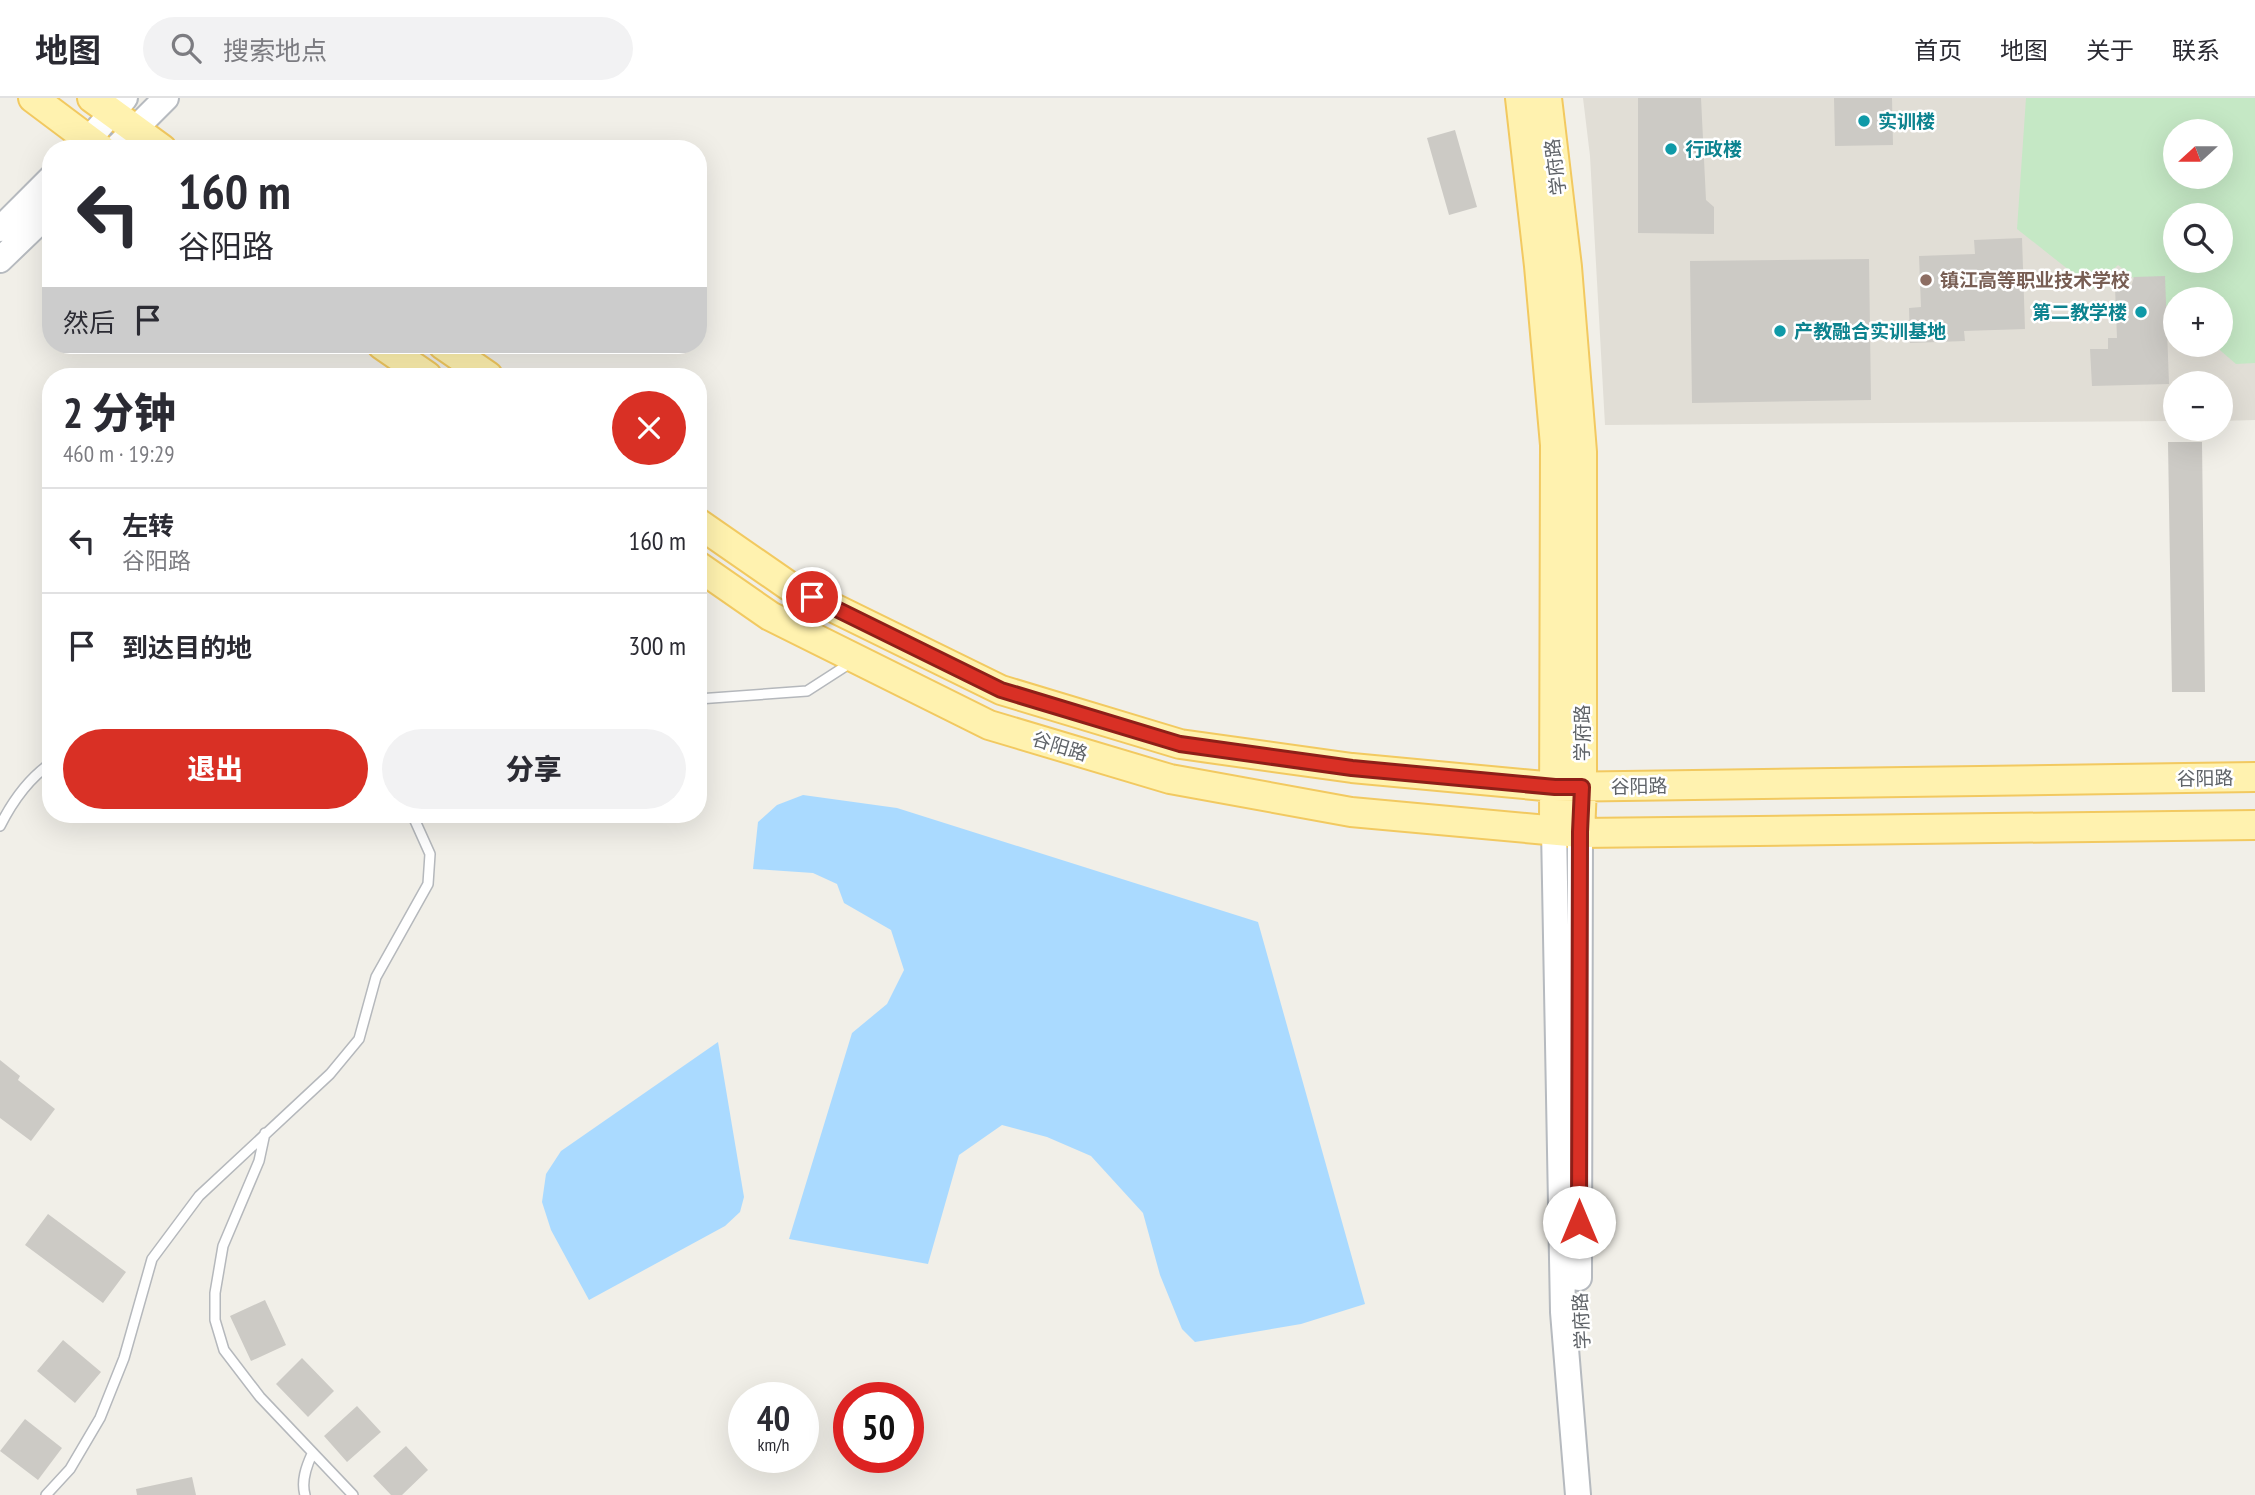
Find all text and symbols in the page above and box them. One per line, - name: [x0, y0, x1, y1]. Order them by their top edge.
- search box: [143, 17, 633, 80]
- text: 地图: [35, 28, 101, 71]
- icon: search: [167, 29, 205, 67]
- text: 搜索地点: [223, 34, 327, 67]
- text: 首页: [1914, 35, 1962, 66]
- text: 地图: [2000, 35, 2048, 66]
- text: 关于: [2086, 35, 2134, 66]
- text: 联系: [2172, 35, 2220, 66]
- place label: 实训楼: [1878, 109, 1935, 133]
- marker: 实训楼: [1856, 113, 1872, 129]
- north arrow: [2163, 119, 2233, 189]
- map controls: [2163, 119, 2233, 441]
- street label: 学府路: [1540, 137, 1570, 197]
- place label: 行政楼: [1685, 137, 1742, 161]
- marker: 行政楼: [1663, 141, 1679, 157]
- text: 160 m: [178, 159, 291, 223]
- icon: left: [63, 168, 154, 259]
- button: search: [2163, 203, 2233, 273]
- text: 谷阳路: [178, 225, 274, 267]
- place label: 镇江高等职业技术学校: [1940, 268, 2130, 292]
- marker: 镇江高等职业技术学校: [1918, 272, 1934, 288]
- button: +: [2163, 287, 2233, 357]
- place label: 第二教学楼: [2032, 300, 2127, 324]
- icon: arrive: [129, 301, 167, 339]
- marker: 第二教学楼: [2133, 304, 2149, 320]
- text: 然后: [63, 306, 115, 339]
- place label: 产教融合实训基地: [1794, 319, 1946, 343]
- marker: 产教融合实训基地: [1772, 323, 1788, 339]
- button: −: [2163, 371, 2233, 441]
- text: 2 分钟: [63, 385, 176, 440]
- button: close: [612, 391, 686, 465]
- text: 460 m · 19:29: [63, 439, 175, 468]
- text: 左转: [122, 509, 174, 542]
- icon: left: [63, 522, 101, 560]
- text: 160 m: [628, 524, 686, 557]
- text: 谷阳路: [122, 546, 191, 575]
- pin: [782, 567, 842, 627]
- icon: arrive: [793, 578, 831, 616]
- icon: arrive: [63, 627, 101, 665]
- text: 300 m: [628, 629, 686, 662]
- text: 到达目的地: [122, 631, 252, 664]
- street label: 学府路: [1570, 704, 1594, 762]
- street label: 谷阳路: [1029, 726, 1091, 766]
- button: 退出: [63, 729, 368, 809]
- button: 分享: [382, 729, 686, 809]
- street label: 谷阳路: [2176, 766, 2234, 790]
- street label: 谷阳路: [1610, 774, 1668, 798]
- position arrow: [1542, 1185, 1616, 1259]
- street label: 学府路: [1568, 1292, 1594, 1350]
- speed limit sign: 50: [833, 1382, 924, 1473]
- text: 40: [757, 1395, 790, 1441]
- text: km/h: [758, 1433, 789, 1456]

